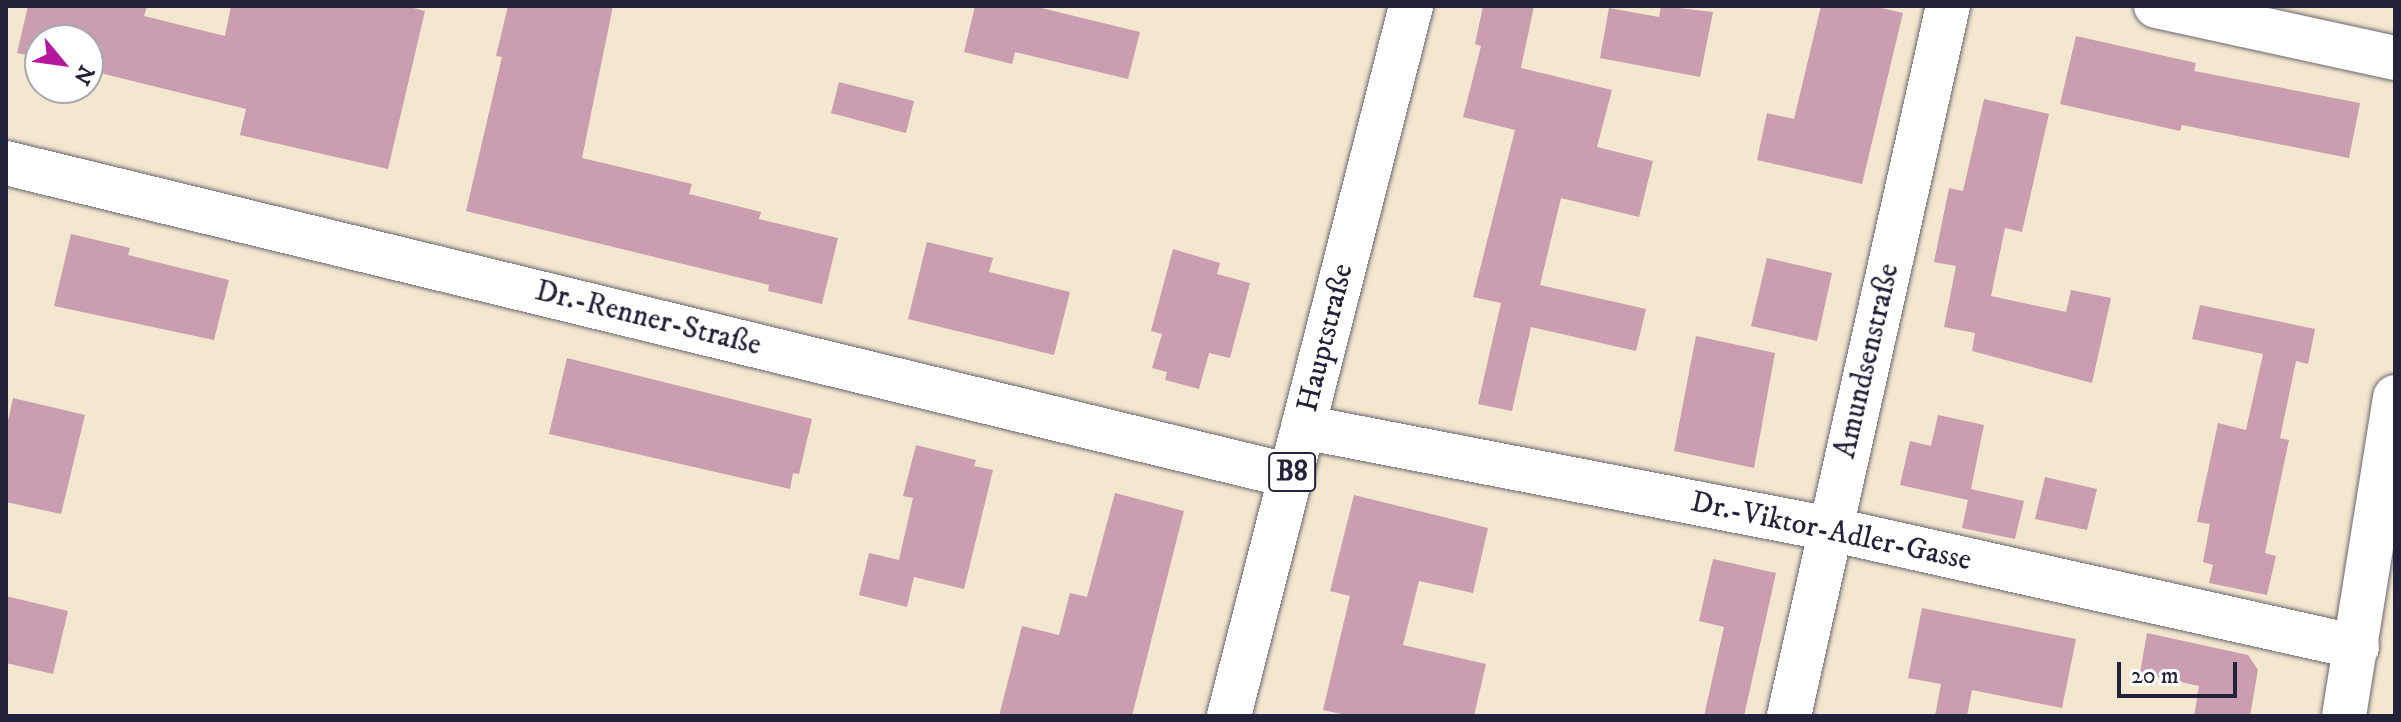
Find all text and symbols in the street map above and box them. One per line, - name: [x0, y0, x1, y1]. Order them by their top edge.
- north arrow: [24, 24, 104, 104]
- text: N: [67, 60, 100, 89]
- street label: Hauptstraße: [1290, 260, 1362, 416]
- street label: Amundsenstraße: [1828, 260, 1908, 462]
- street label: Dr.-Renner-Straße: [531, 274, 765, 364]
- road number: B8: [1268, 448, 1316, 496]
- street label: Dr.-Viktor-Adler-Gasse: [1687, 485, 1975, 579]
- scale bar: [2121, 646, 2241, 696]
- text: 20 m: [2131, 661, 2179, 691]

